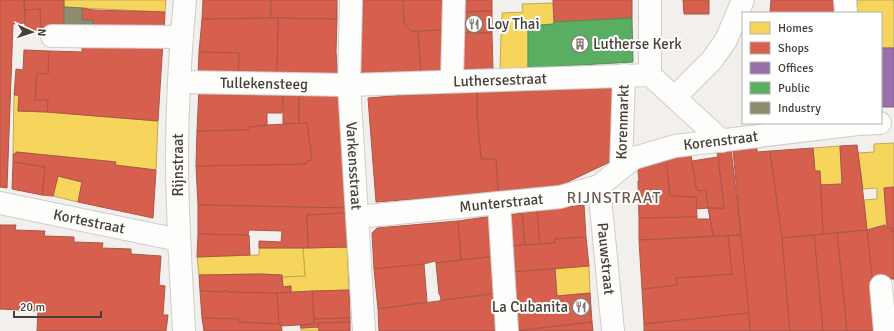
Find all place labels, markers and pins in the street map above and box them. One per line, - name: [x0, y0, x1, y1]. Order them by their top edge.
- restaurant icon: Loy Thai: [464, 14, 484, 34]
- place label: Loy Thai: [487, 15, 540, 33]
- building icon: Lutherse Kerk: [570, 34, 590, 54]
- place label: Lutherse Kerk: [593, 35, 682, 53]
- restaurant icon: La Cubanita: [571, 297, 591, 317]
- place label: La Cubanita: [492, 298, 568, 316]

